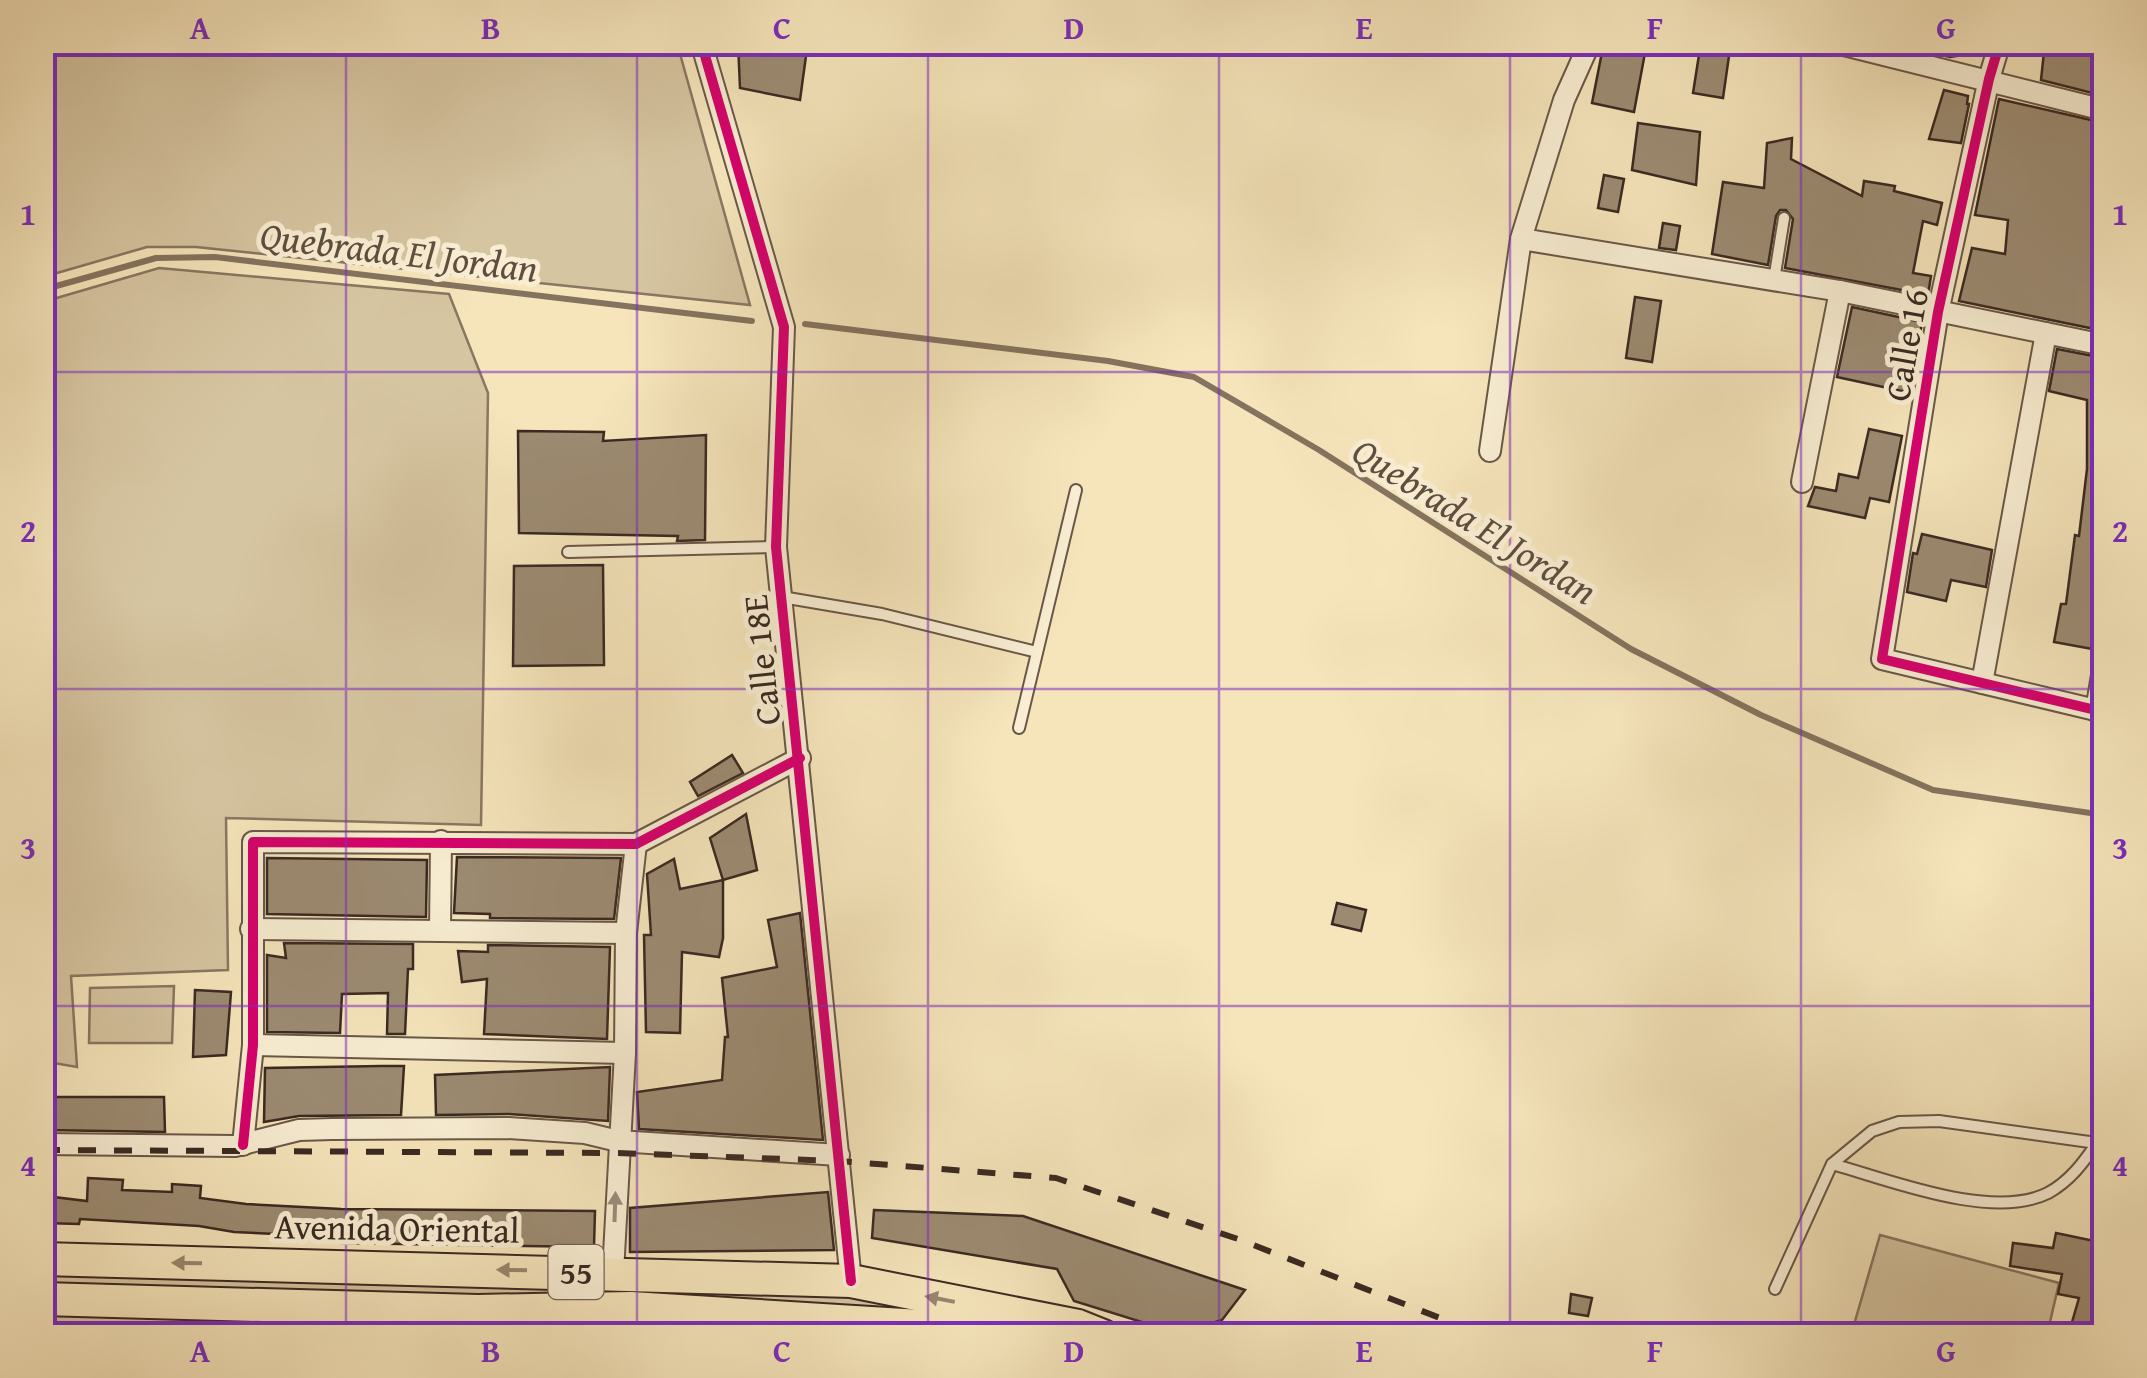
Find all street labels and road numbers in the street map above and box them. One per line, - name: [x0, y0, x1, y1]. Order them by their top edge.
- street label: Calle 16: [1871, 285, 1941, 405]
- street label: Calle 18E: [729, 592, 793, 728]
- street label: Avenida Oriental: [274, 1200, 520, 1256]
- road number: 55: [548, 1245, 604, 1299]

